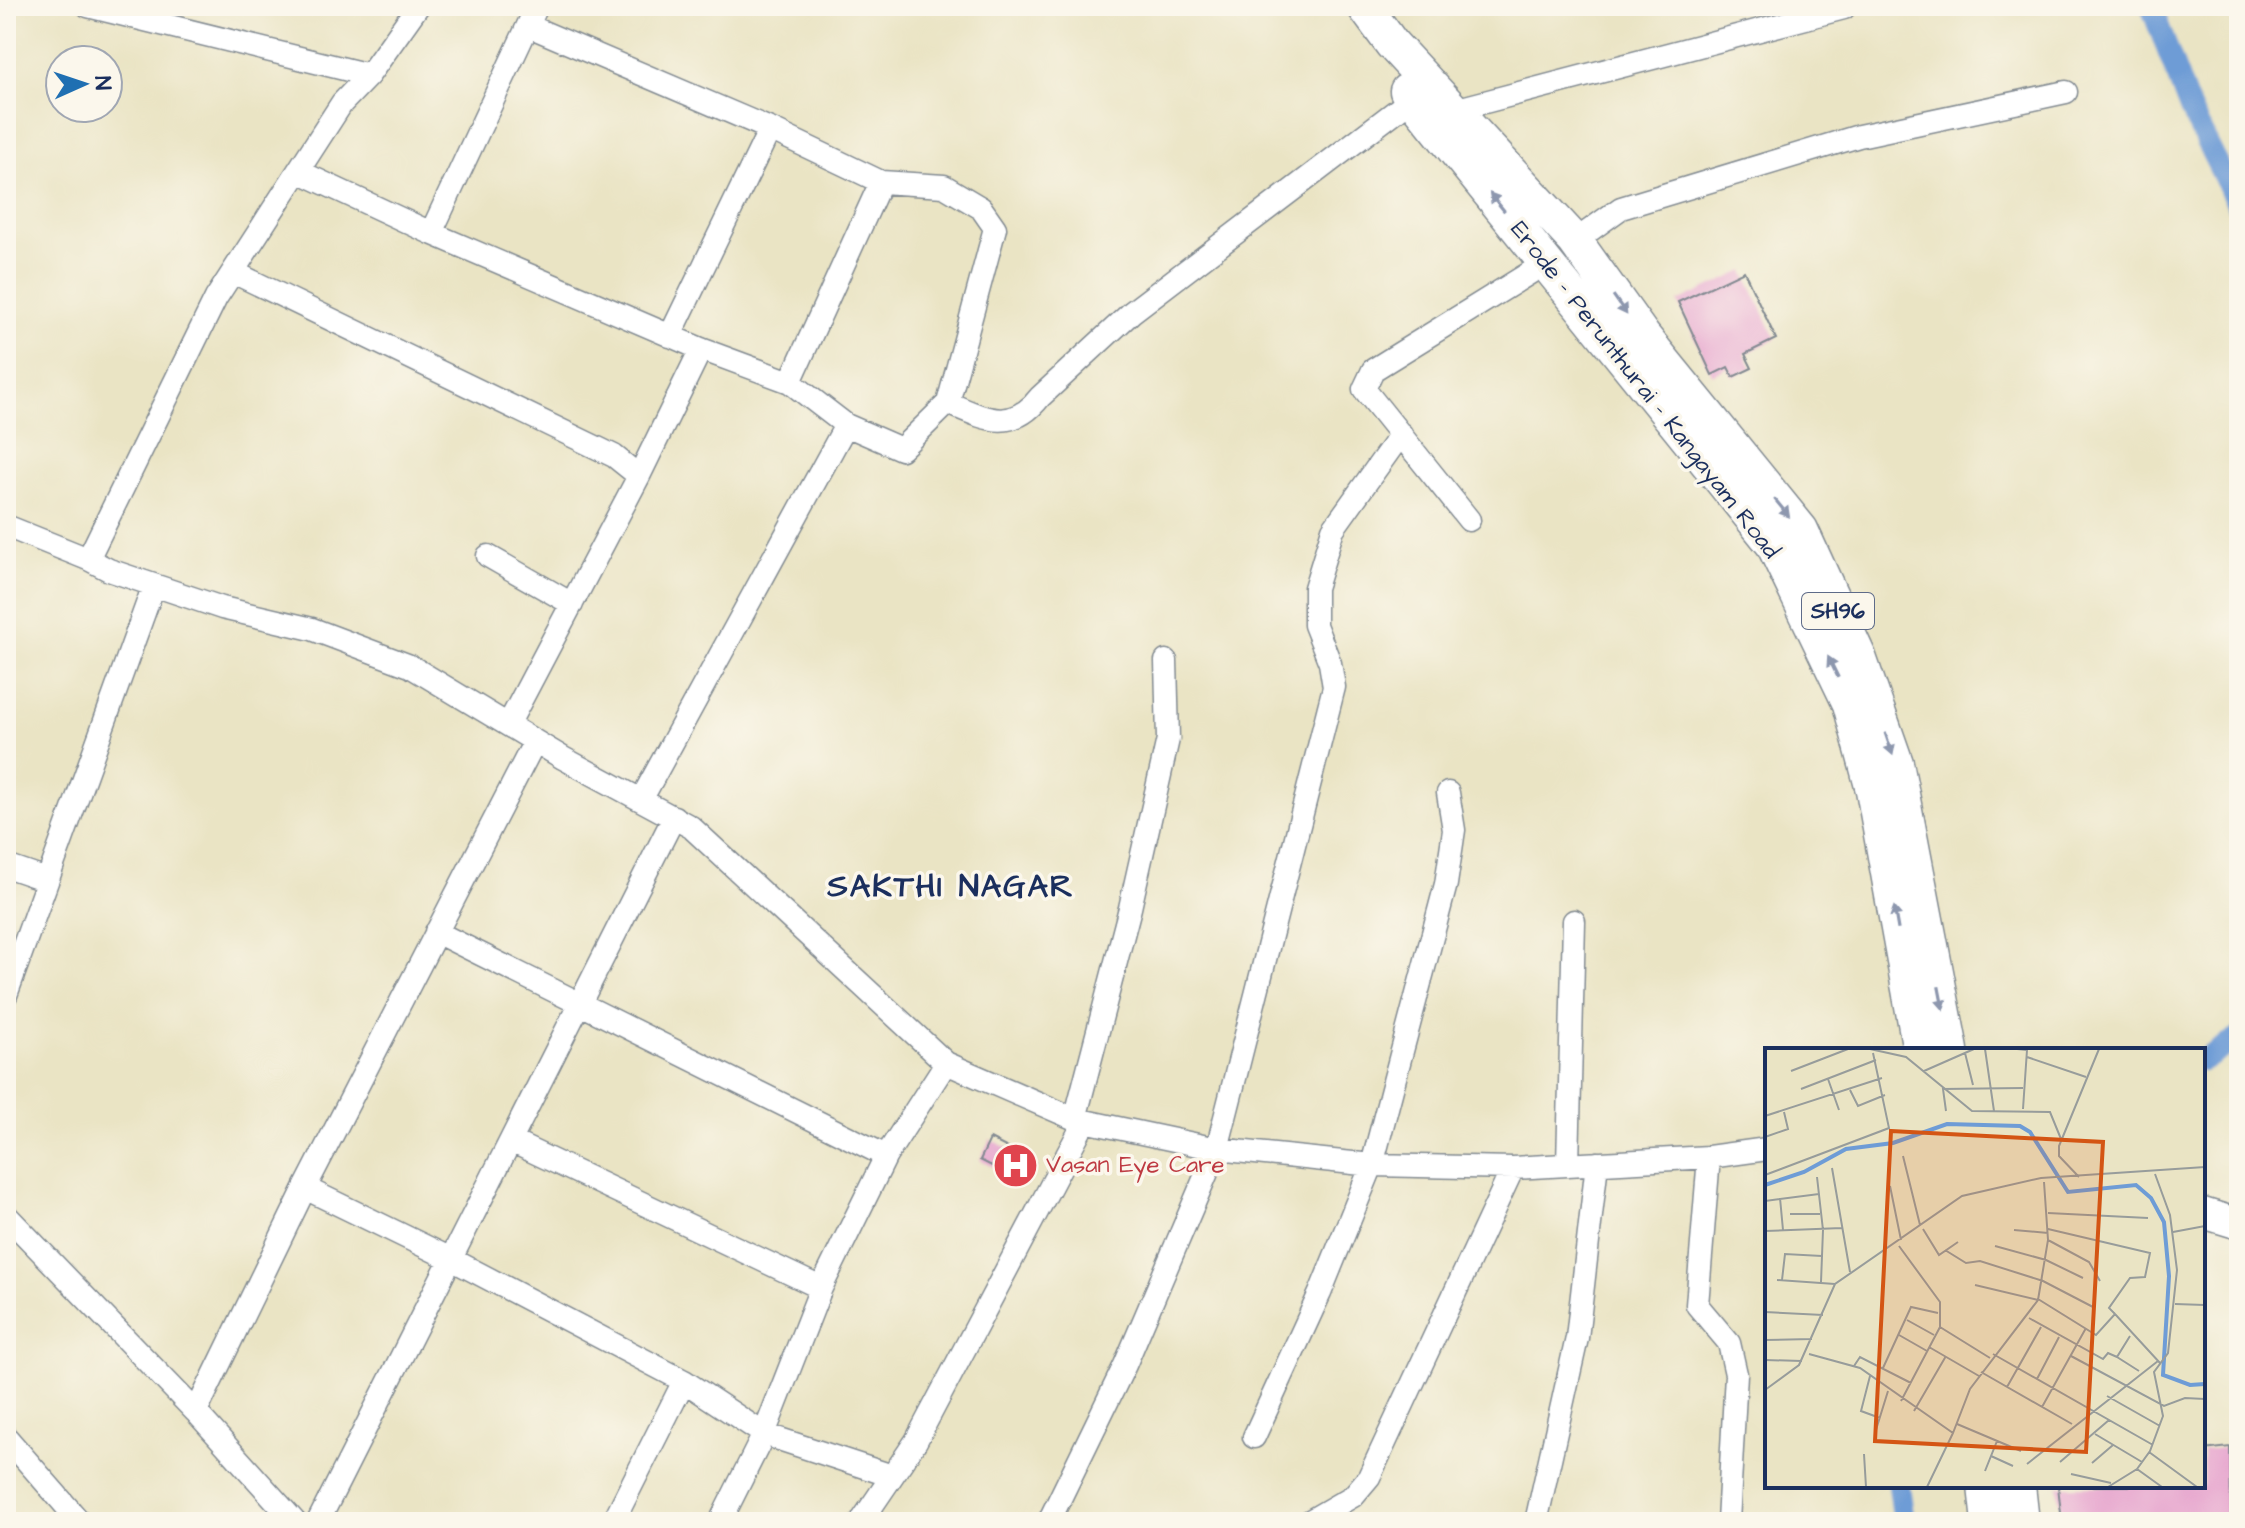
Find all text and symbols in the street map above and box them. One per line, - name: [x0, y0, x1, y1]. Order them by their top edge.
- north arrow: [44, 44, 124, 124]
- text: N: [87, 75, 118, 91]
- one-way arrow: [1489, 192, 1506, 212]
- street label: Erode - Perunthurai - Kangayam Road: [1501, 214, 1788, 567]
- one-way arrow: [1612, 294, 1628, 315]
- one-way arrow: [1774, 498, 1790, 518]
- road number: SH96: [1802, 593, 1874, 629]
- one-way arrow: [1826, 656, 1839, 679]
- one-way arrow: [1884, 732, 1896, 756]
- district label: SAKTHI NAGAR: [826, 864, 1075, 909]
- one-way arrow: [1890, 905, 1902, 930]
- one-way arrow: [1936, 986, 1948, 1011]
- inset map: [1765, 1048, 2205, 1488]
- hospital icon: Vasan Eye Care: [991, 1141, 1039, 1189]
- place label: Vasan Eye Care: [1046, 1148, 1225, 1183]

